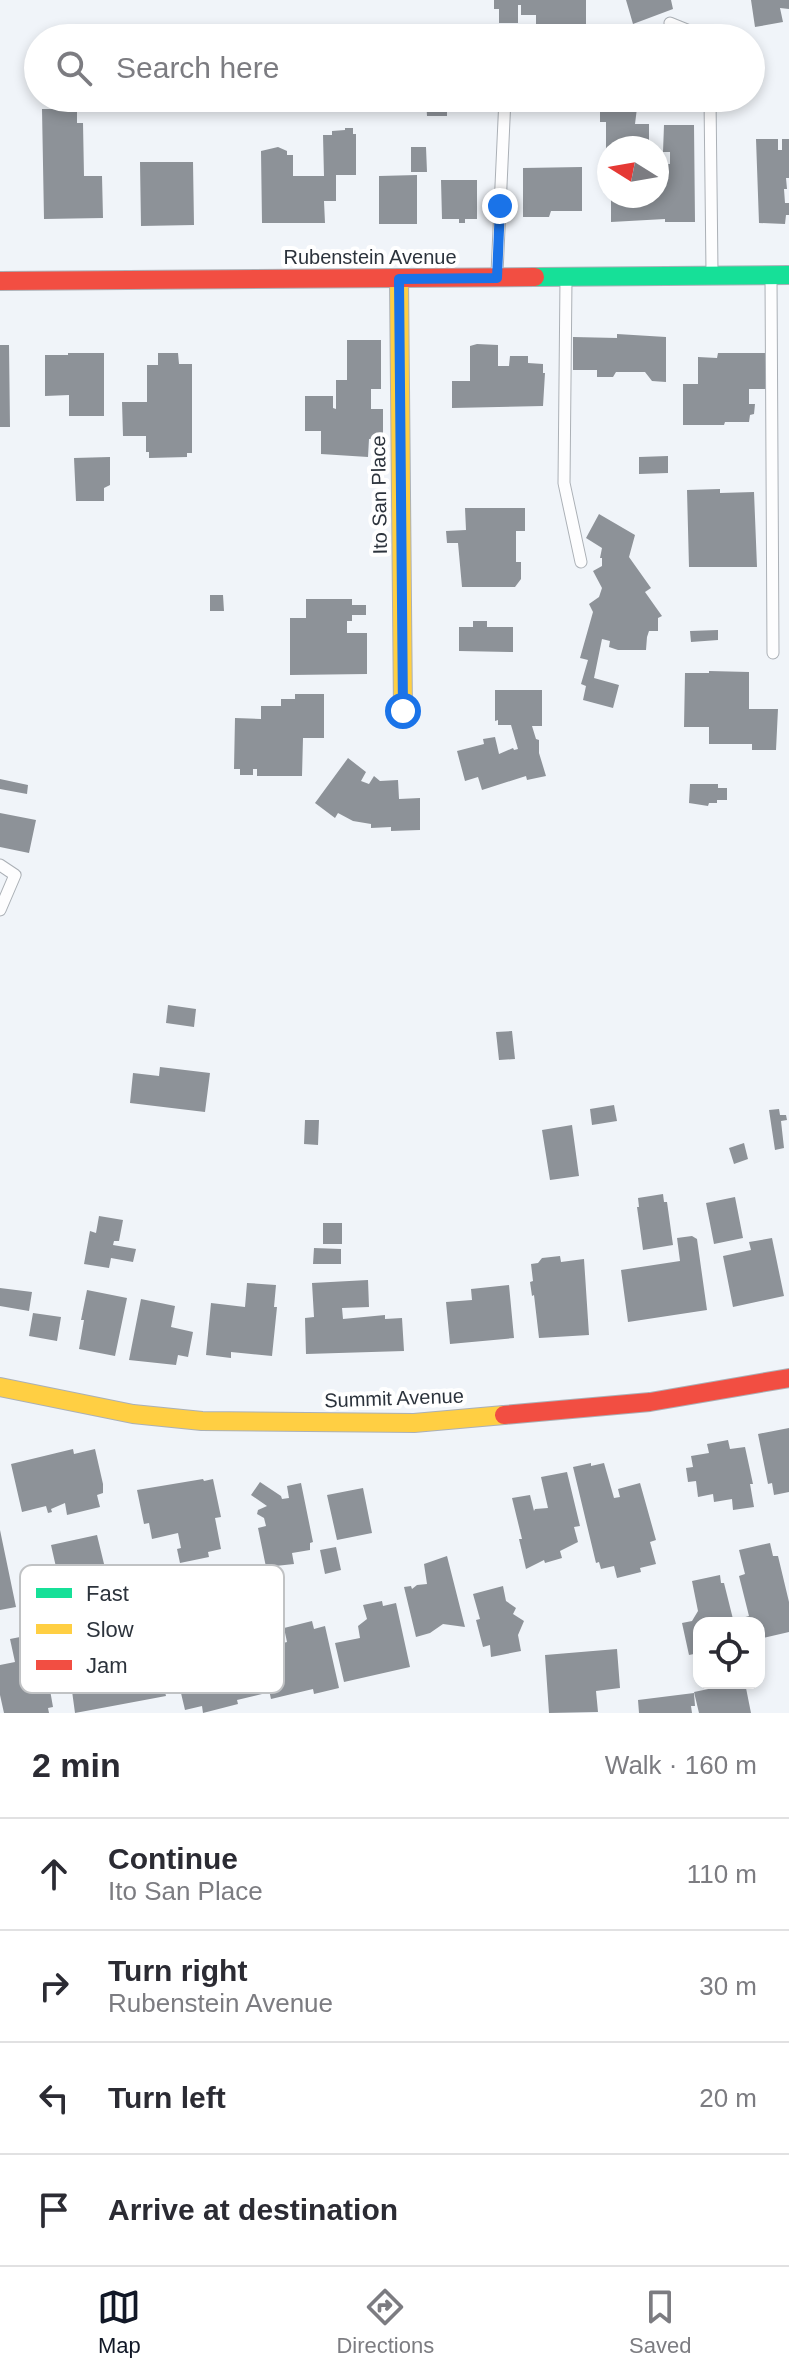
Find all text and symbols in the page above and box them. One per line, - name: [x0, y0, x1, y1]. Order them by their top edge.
- search box: [24, 24, 765, 112]
- icon: search: [52, 46, 96, 90]
- text: Search here: [116, 51, 279, 84]
- north arrow: [597, 136, 669, 208]
- route end: [482, 188, 518, 224]
- street label: Rubenstein Avenue: [283, 246, 457, 268]
- street label: Ito San Place: [367, 435, 391, 555]
- route start: [385, 693, 421, 729]
- street label: Summit Avenue: [324, 1385, 464, 1411]
- legend: [20, 1565, 284, 1693]
- text: Fast: [86, 1581, 129, 1606]
- text: Slow: [86, 1617, 134, 1642]
- map controls: [693, 1617, 765, 1689]
- button: locate: [693, 1617, 765, 1689]
- text: Jam: [86, 1653, 128, 1678]
- text: 2 min: [32, 1746, 121, 1784]
- text: Walk · 160 m: [605, 1750, 757, 1780]
- text: Continue: [108, 1842, 238, 1875]
- icon: ahead: [32, 1852, 76, 1896]
- text: 110 m: [687, 1859, 757, 1889]
- text: Ito San Place: [108, 1876, 263, 1906]
- text: Turn right: [108, 1954, 247, 1987]
- icon: right: [32, 1964, 76, 2008]
- text: 30 m: [699, 1971, 757, 2001]
- text: Rubenstein Avenue: [108, 1988, 333, 2018]
- icon: left: [32, 2076, 76, 2120]
- text: Turn left: [108, 2081, 226, 2114]
- text: 20 m: [699, 2083, 757, 2113]
- icon: arrive: [32, 2188, 76, 2232]
- text: Arrive at destination: [108, 2193, 398, 2226]
- tab: Map: [97, 2285, 141, 2359]
- tab: Directions: [336, 2285, 434, 2359]
- tab: Saved: [629, 2285, 692, 2359]

